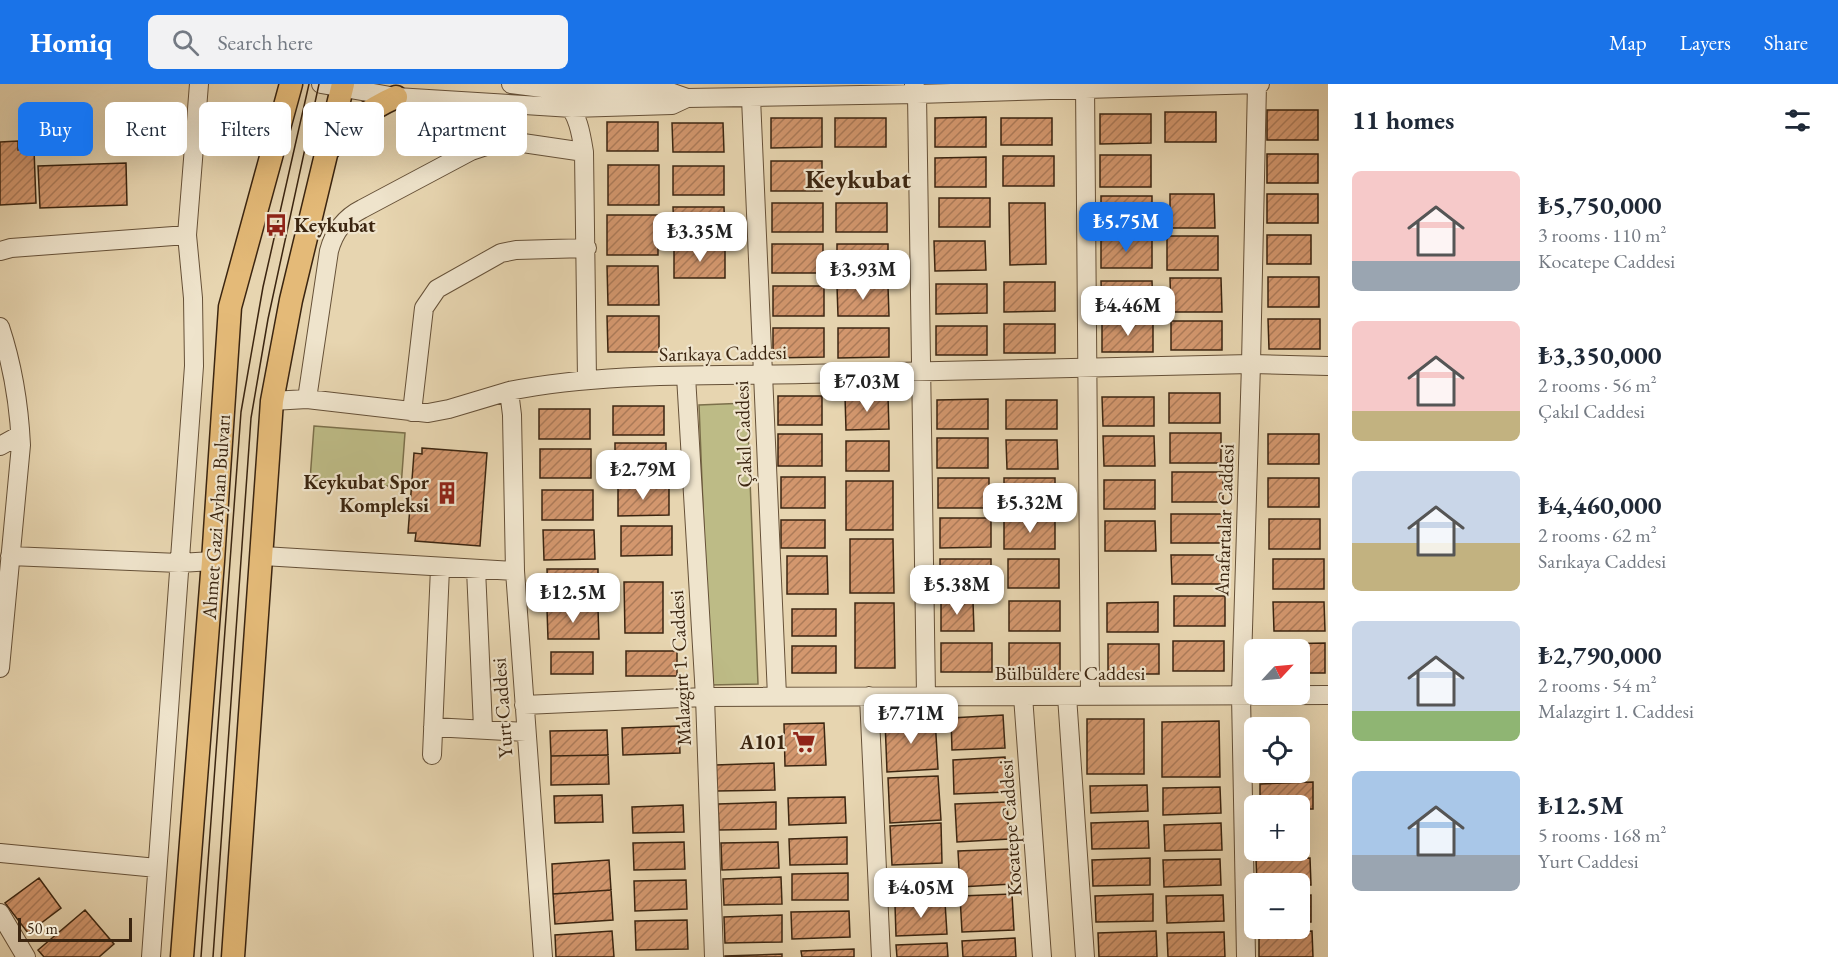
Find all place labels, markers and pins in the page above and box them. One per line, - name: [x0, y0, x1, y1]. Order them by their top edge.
- pin: ₺5.75M: [1077, 202, 1175, 253]
- bus stop icon: Keykubat: [263, 212, 289, 238]
- place label: Keykubat: [294, 212, 376, 238]
- pin: ₺3.35M: [651, 212, 749, 263]
- pin: ₺3.93M: [814, 250, 912, 301]
- pin: ₺4.46M: [1079, 286, 1177, 337]
- pin: ₺7.03M: [818, 362, 916, 413]
- pin: ₺2.79M: [594, 450, 692, 501]
- place label: Keykubat Spor Kompleksi: [304, 469, 430, 518]
- building icon: Keykubat Spor Kompleksi: [434, 480, 460, 506]
- pin: ₺5.32M: [981, 483, 1079, 534]
- pin: ₺5.38M: [908, 565, 1006, 616]
- pin: ₺12.5M: [524, 573, 622, 624]
- pin: ₺7.71M: [862, 694, 960, 745]
- place label: A101: [739, 729, 786, 755]
- supermarket icon: A101: [791, 729, 817, 755]
- pin: ₺4.05M: [872, 868, 970, 919]

